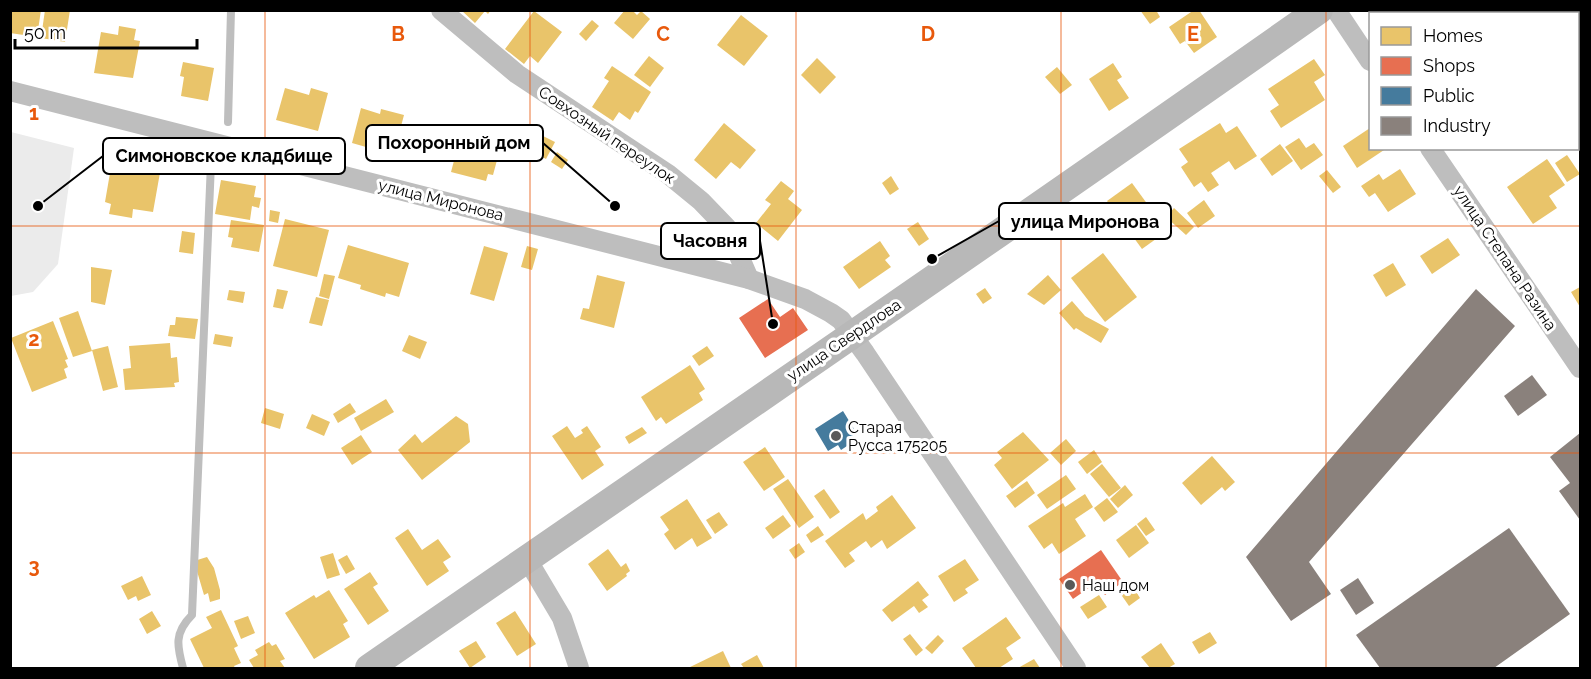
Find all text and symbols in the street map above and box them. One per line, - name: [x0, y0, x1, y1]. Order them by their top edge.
- scale bar: [15, 12, 196, 50]
- legend: [1369, 12, 1579, 150]
- text: 50 m: [24, 22, 66, 43]
- text: B: [391, 22, 405, 46]
- text: C: [656, 22, 670, 46]
- text: D: [921, 22, 935, 46]
- text: E: [1187, 22, 1199, 46]
- text: Homes: [1423, 25, 1483, 46]
- text: Shops: [1423, 55, 1475, 76]
- street label: Совхозный переулок: [535, 82, 679, 188]
- text: Public: [1423, 85, 1475, 106]
- text: 1: [29, 101, 39, 125]
- text: Industry: [1423, 115, 1491, 136]
- callout: Похоронный дом: [366, 125, 543, 161]
- text: Похоронный дом: [378, 132, 530, 153]
- callout: Симоновское кладбище: [103, 138, 345, 174]
- text: Симоновское кладбище: [115, 145, 333, 166]
- street label: улица Миронова: [376, 175, 506, 225]
- street label: улица Степана Разина: [1449, 182, 1561, 334]
- callout: улица Миронова: [999, 203, 1171, 239]
- text: улица Миронова: [1011, 211, 1159, 232]
- callout: Часовня: [661, 223, 760, 259]
- text: Часовня: [673, 230, 747, 251]
- street label: улица Свердлова: [783, 295, 905, 385]
- text: 2: [28, 327, 40, 351]
- place label: Старая Русса 175205: [848, 418, 948, 455]
- marker: Старая Русса 175205: [829, 429, 843, 443]
- text: 3: [28, 554, 40, 578]
- place label: Наш дом: [1082, 576, 1149, 595]
- marker: Наш дом: [1063, 578, 1077, 592]

